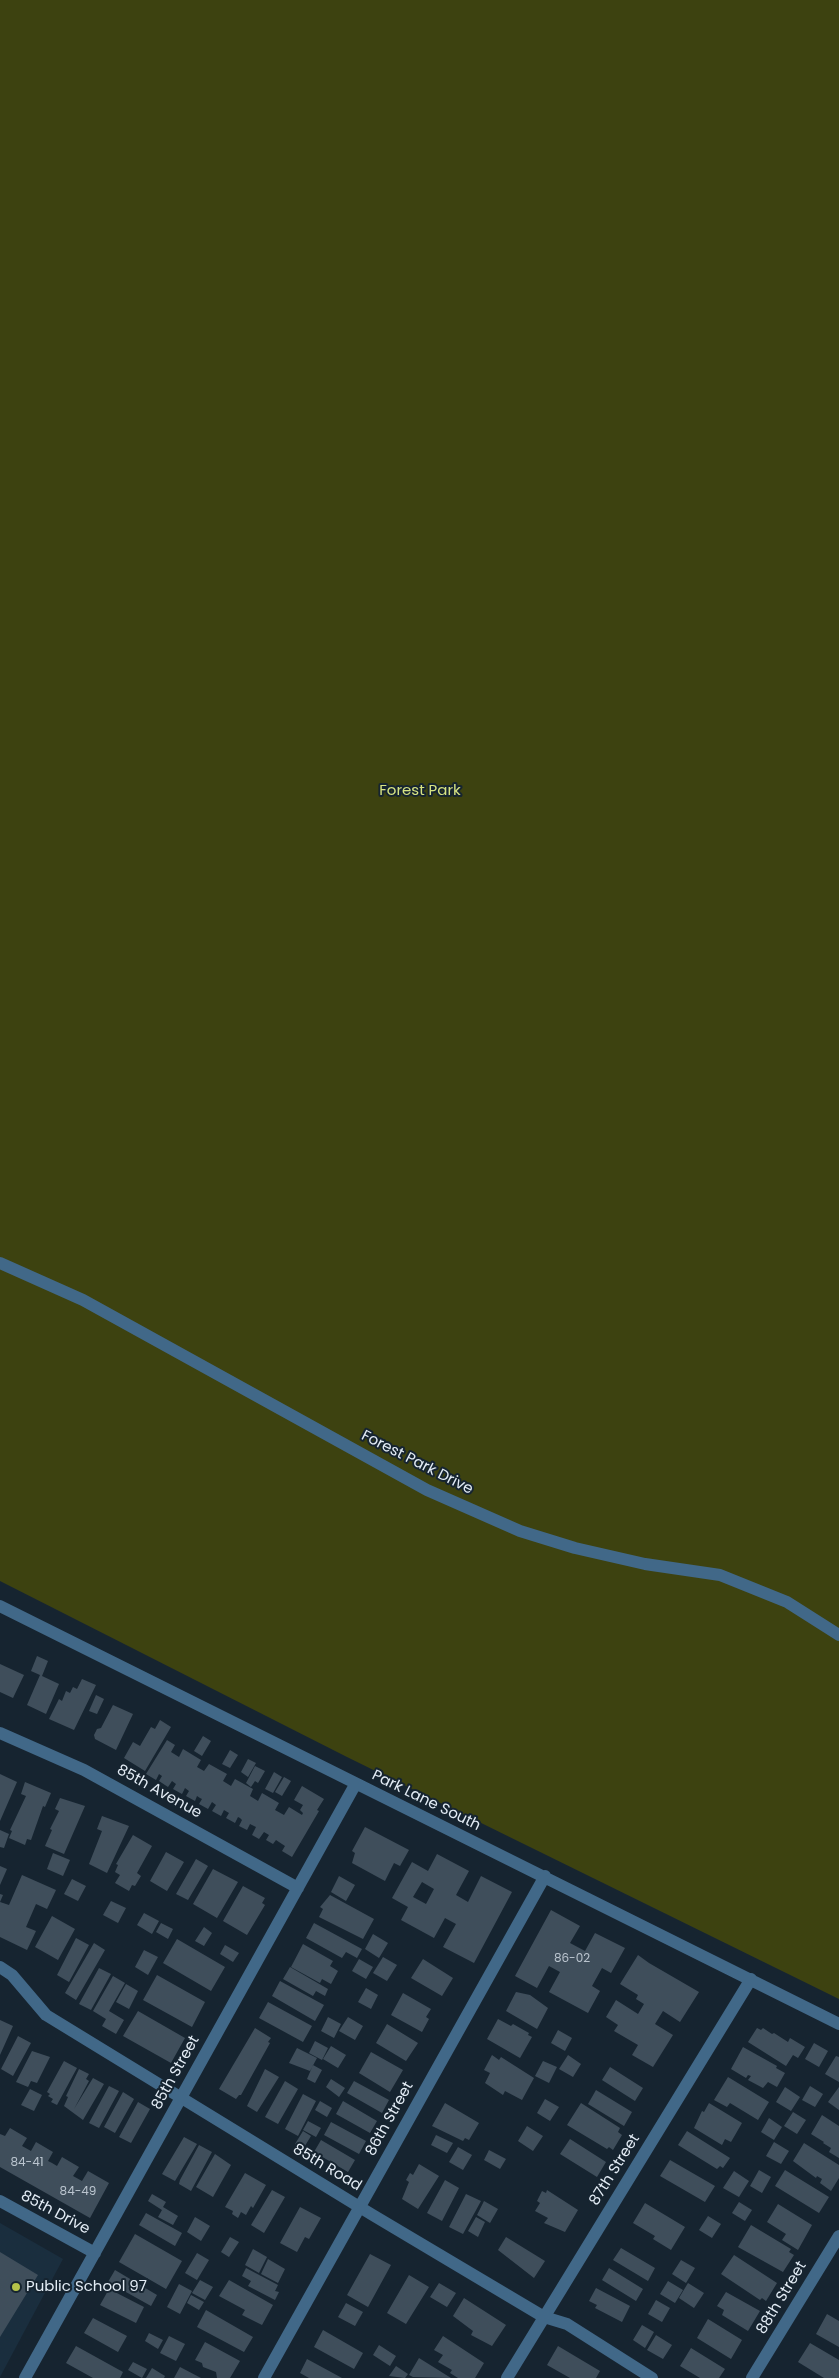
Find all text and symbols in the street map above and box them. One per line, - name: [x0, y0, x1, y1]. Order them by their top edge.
- park label: Forest Park: [379, 782, 461, 800]
- street label: Forest Park Drive: [358, 1427, 476, 1499]
- street label: 85th Avenue: [113, 1761, 205, 1823]
- street label: Park Lane South: [369, 1767, 483, 1835]
- house number: 86-02: [554, 1952, 590, 1966]
- street label: 85th Street: [148, 2033, 204, 2113]
- street label: 86th Street: [362, 2079, 418, 2159]
- street label: 87th Street: [586, 2131, 644, 2209]
- street label: 85th Road: [289, 2140, 365, 2196]
- house number: 84-41: [10, 2156, 44, 2170]
- house number: 84-49: [60, 2185, 96, 2199]
- street label: 85th Drive: [17, 2187, 93, 2239]
- street label: 88th Street: [753, 2258, 811, 2338]
- place label: Public School 97: [26, 2278, 147, 2296]
- marker: Public School 97: [10, 2281, 22, 2293]

